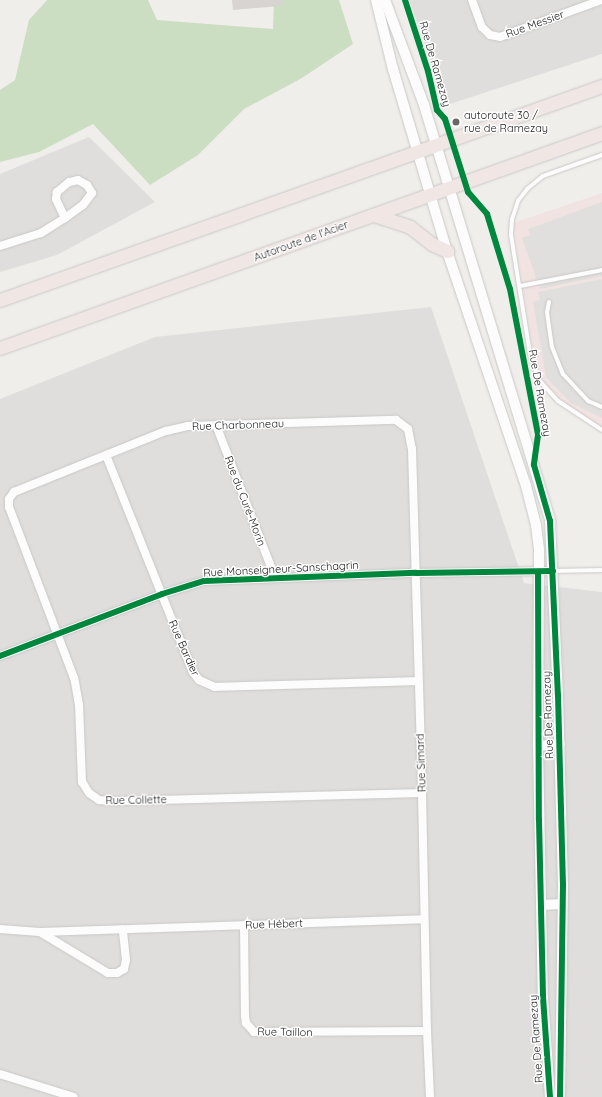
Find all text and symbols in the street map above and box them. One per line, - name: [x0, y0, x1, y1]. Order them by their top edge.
- street label: Rue Messier: [504, 7, 566, 41]
- street label: Rue De Ramezay: [416, 20, 454, 108]
- place label: autoroute 30 / rue de Ramezay: [464, 109, 548, 135]
- marker: autoroute 30 / rue de Ramezay: [451, 117, 461, 127]
- street label: Autoroute de l'Acier: [252, 218, 350, 264]
- street label: Rue De Ramezay: [526, 348, 554, 438]
- street label: Rue Charbonneau: [192, 417, 284, 433]
- street label: Rue du Curé-Morin: [222, 454, 268, 548]
- street label: Rue Monseigneur-Sanschagrin: [203, 558, 359, 580]
- street label: Rue Bardier: [166, 618, 202, 678]
- street label: Rue De Ramezay: [540, 671, 556, 759]
- street label: Rue Simard: [413, 733, 429, 793]
- street label: Rue Collette: [105, 793, 167, 807]
- street label: Rue Hébert: [245, 916, 303, 932]
- street label: Rue De Ramezay: [526, 994, 546, 1084]
- street label: Rue Taillon: [257, 1025, 313, 1039]

